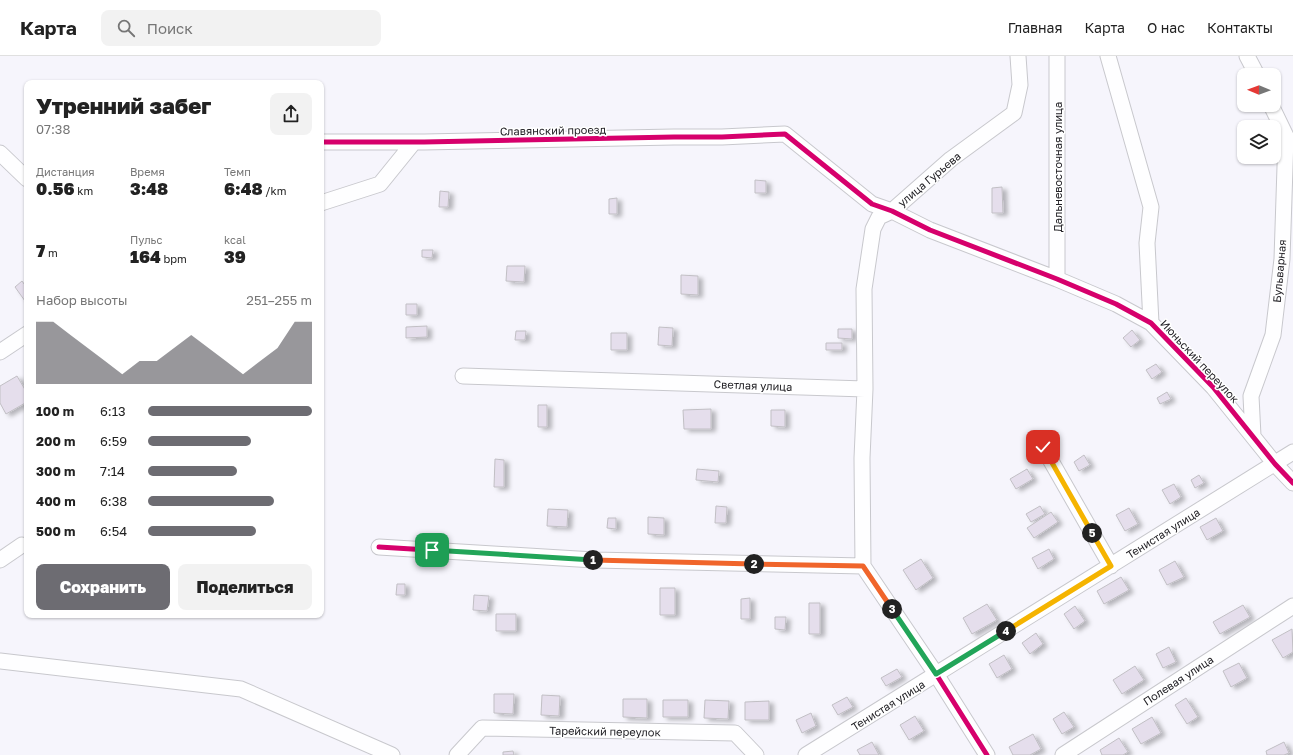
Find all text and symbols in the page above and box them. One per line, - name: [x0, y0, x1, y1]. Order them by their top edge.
- search box: [101, 10, 381, 46]
- text: Карта: [20, 16, 77, 39]
- icon: search: [115, 17, 137, 39]
- text: Поиск: [147, 19, 193, 37]
- text: Главная: [1008, 19, 1062, 36]
- text: Карта: [1084, 19, 1125, 36]
- text: О нас: [1147, 19, 1185, 36]
- text: Контакты: [1207, 19, 1273, 36]
- north arrow: [1237, 68, 1281, 112]
- map controls: [1237, 68, 1281, 164]
- text: Утренний забег: [36, 92, 211, 119]
- button: share: [270, 93, 312, 135]
- street label: Дальневосточная улица: [1051, 102, 1064, 232]
- button: layers: [1237, 120, 1281, 164]
- text: 07:38: [36, 121, 70, 137]
- street label: Славянский проезд: [500, 123, 607, 137]
- street label: улица Гурьева: [895, 149, 963, 209]
- text: Дистанция: [36, 165, 95, 178]
- text: Время: [130, 165, 165, 178]
- text: Темп: [224, 165, 251, 178]
- text: 0.56: [36, 178, 75, 199]
- text: 3:48: [130, 178, 168, 199]
- text: 6:48: [224, 178, 263, 199]
- text: km: [75, 184, 93, 197]
- text: /km: [263, 184, 287, 197]
- text: Пульс: [130, 233, 163, 246]
- text: kcal: [224, 233, 246, 246]
- street label: Бульварная: [1270, 239, 1288, 303]
- text: 7: [36, 240, 45, 261]
- text: m: [45, 246, 58, 259]
- text: 164: [130, 246, 161, 267]
- text: 39: [224, 246, 246, 267]
- text: bpm: [161, 252, 187, 265]
- text: Набор высоты: [36, 292, 127, 308]
- text: 251–255 m: [246, 292, 312, 308]
- street label: Июньский переулок: [1158, 317, 1242, 406]
- street label: Светлая улица: [713, 377, 793, 393]
- text: 100 m: [36, 403, 74, 419]
- text: 6:13: [100, 403, 126, 419]
- pin: [1026, 430, 1060, 464]
- text: 200 m: [36, 433, 75, 449]
- text: 6:59: [100, 433, 127, 449]
- icon: check: [1032, 436, 1054, 458]
- text: 300 m: [36, 463, 75, 479]
- text: 7:14: [100, 463, 125, 479]
- text: 400 m: [36, 493, 76, 509]
- text: 6:38: [100, 493, 127, 509]
- street label: Тенистая улица: [1124, 505, 1202, 561]
- text: 500 m: [36, 523, 75, 539]
- text: 6:54: [100, 523, 127, 539]
- pin: 5: [1082, 523, 1102, 543]
- text: 5: [1089, 526, 1095, 539]
- pin: [415, 533, 449, 567]
- icon: arrive: [421, 539, 443, 561]
- pin: 1: [583, 550, 603, 570]
- text: 1: [590, 553, 596, 566]
- pin: 2: [744, 554, 764, 574]
- text: 2: [751, 557, 757, 570]
- button: Сохранить: [36, 564, 170, 610]
- button: Поделиться: [178, 564, 312, 610]
- pin: 3: [882, 599, 902, 619]
- text: 3: [889, 602, 895, 615]
- pin: 4: [996, 621, 1016, 641]
- text: 4: [1003, 624, 1009, 637]
- street label: Полевая улица: [1140, 652, 1216, 708]
- street label: Тенистая улица: [849, 677, 927, 733]
- street label: Тарейский переулок: [549, 724, 662, 738]

